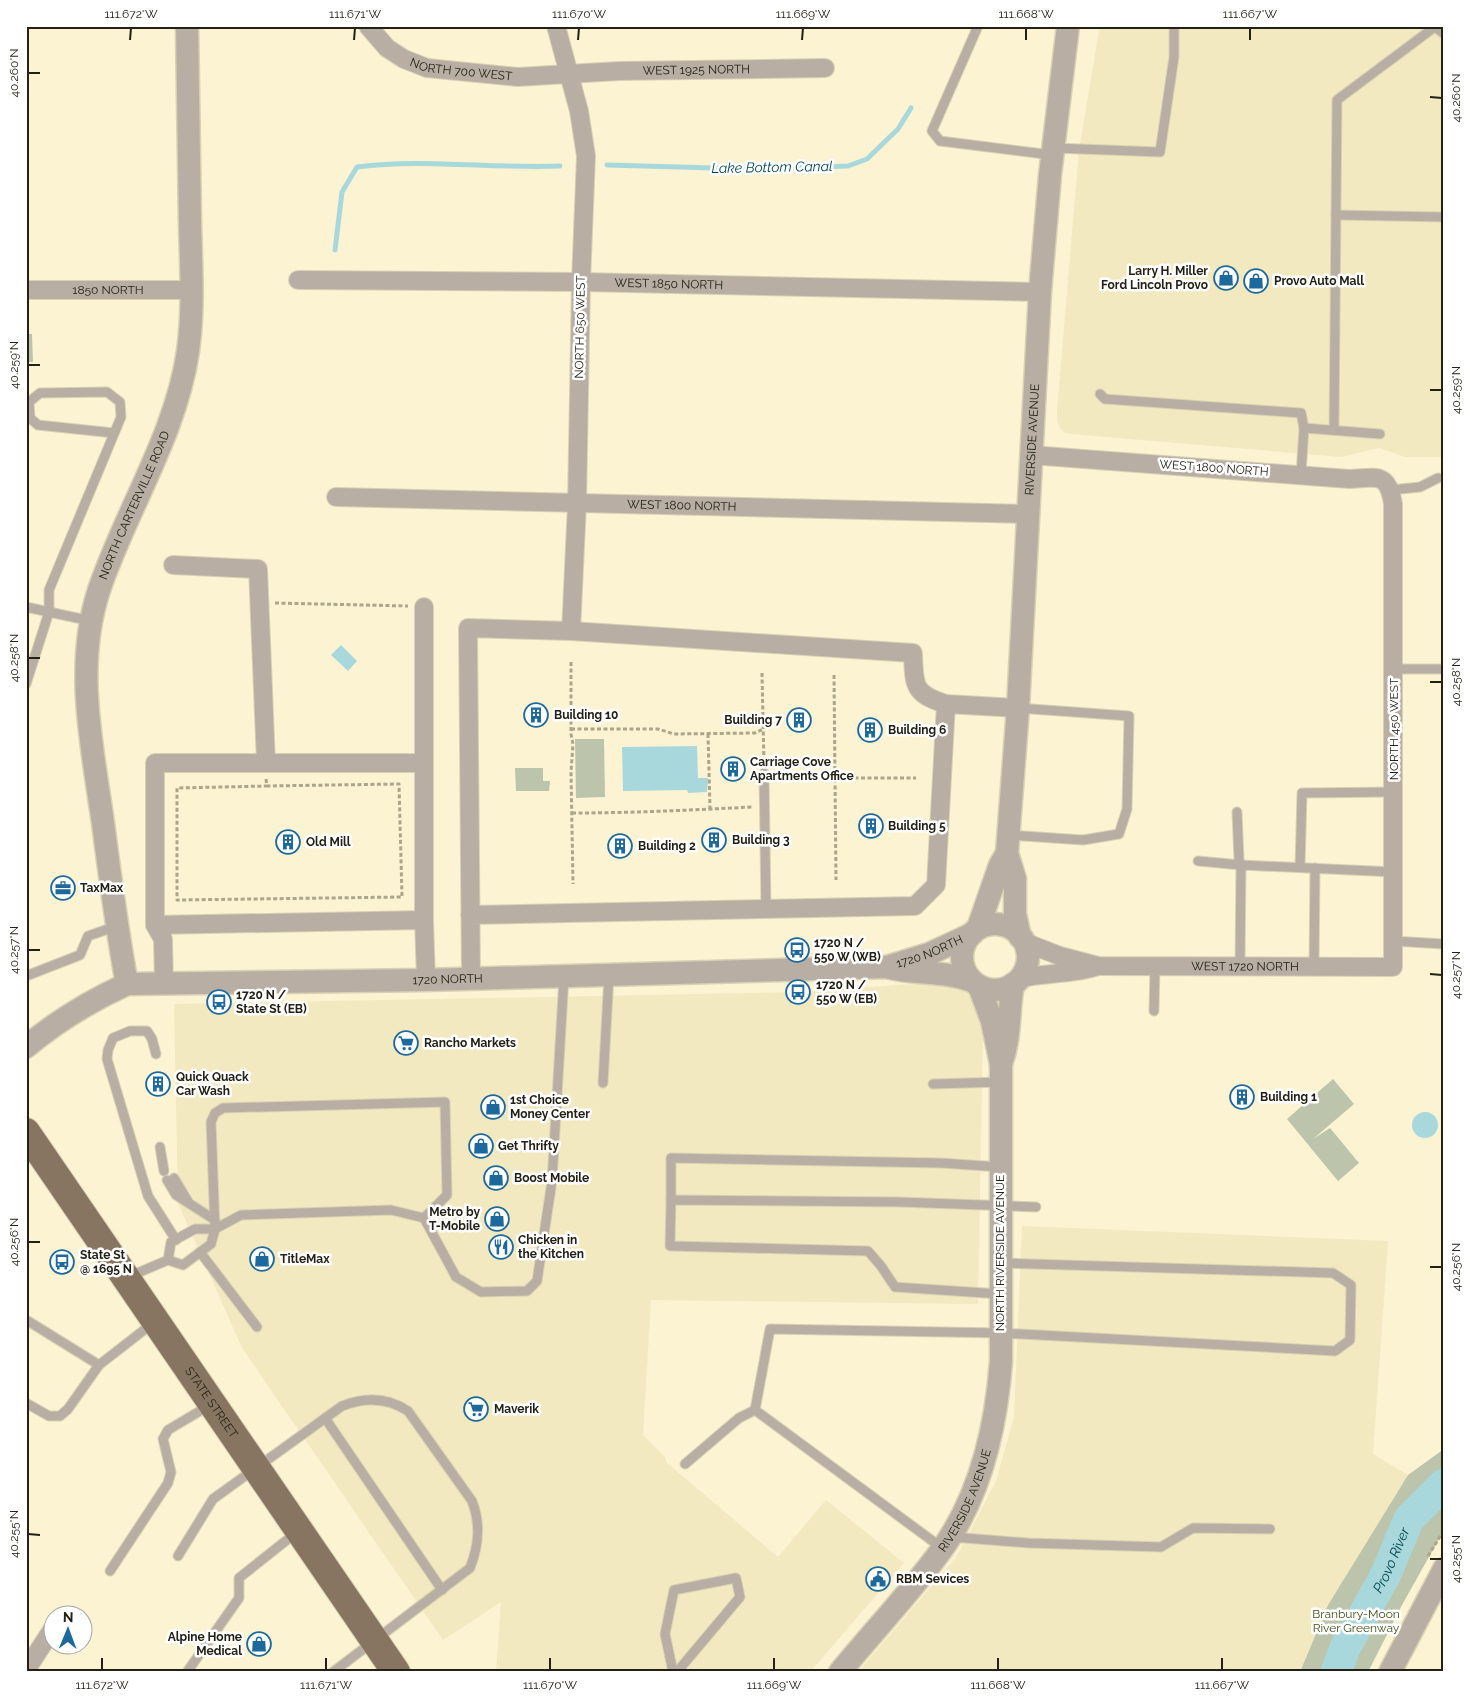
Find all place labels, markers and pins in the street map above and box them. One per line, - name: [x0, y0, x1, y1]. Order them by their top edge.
- place label: Larry H. Miller Ford Lincoln Provo: [1101, 264, 1208, 292]
- shop icon: Larry H. Miller Ford Lincoln Provo: [1213, 265, 1239, 291]
- shop icon: Provo Auto Mall: [1243, 268, 1269, 294]
- place label: Provo Auto Mall: [1274, 274, 1364, 288]
- building icon: Building 10: [523, 702, 549, 728]
- building icon: Building 7: [786, 707, 812, 733]
- place label: Building 10: [554, 708, 618, 722]
- place label: Building 7: [724, 713, 782, 727]
- building icon: Building 6: [857, 717, 883, 743]
- place label: Building 6: [888, 723, 946, 737]
- place label: Carriage Cove Apartments Office: [750, 755, 854, 783]
- building icon: Carriage Cove Apartments Office: [720, 756, 746, 782]
- building icon: Building 5: [858, 813, 884, 839]
- place label: Building 5: [888, 819, 946, 833]
- building icon: Building 3: [701, 827, 727, 853]
- building icon: Old Mill: [275, 829, 301, 855]
- building icon: Building 2: [607, 833, 633, 859]
- place label: Building 3: [732, 833, 790, 847]
- place label: Old Mill: [306, 835, 351, 849]
- place label: Building 2: [638, 839, 696, 853]
- office icon: TaxMax: [50, 875, 76, 901]
- place label: TaxMax: [80, 881, 124, 895]
- place label: 1720 N / 550 W (WB): [814, 936, 881, 964]
- bus stop icon: 1720 N / 550 W (WB): [784, 937, 810, 963]
- place label: 1720 N / 550 W (EB): [816, 978, 877, 1006]
- bus stop icon: 1720 N / 550 W (EB): [785, 979, 811, 1005]
- place label: 1720 N / State St (EB): [236, 988, 307, 1016]
- bus stop icon: 1720 N / State St (EB): [206, 989, 232, 1015]
- supermarket icon: Rancho Markets: [393, 1030, 419, 1056]
- place label: Rancho Markets: [424, 1036, 516, 1050]
- place label: Quick Quack Car Wash: [176, 1070, 249, 1098]
- building icon: Quick Quack Car Wash: [145, 1071, 171, 1097]
- building icon: Building 1: [1229, 1084, 1255, 1110]
- place label: Building 1: [1260, 1090, 1317, 1104]
- place label: 1st Choice Money Center: [510, 1093, 590, 1121]
- shop icon: 1st Choice Money Center: [480, 1094, 506, 1120]
- shop icon: Get Thrifty: [468, 1133, 494, 1159]
- place label: Get Thrifty: [498, 1139, 559, 1153]
- shop icon: Boost Mobile: [483, 1165, 509, 1191]
- place label: Boost Mobile: [514, 1171, 589, 1185]
- place label: Metro by T-Mobile: [429, 1205, 480, 1233]
- shop icon: Metro by T-Mobile: [484, 1206, 510, 1232]
- place label: Chicken in the Kitchen: [518, 1233, 584, 1261]
- restaurant icon: Chicken in the Kitchen: [488, 1234, 514, 1260]
- shop icon: TitleMax: [249, 1246, 275, 1272]
- place label: State St @ 1695 N: [80, 1248, 132, 1276]
- bus stop icon: State St @ 1695 N: [49, 1249, 75, 1275]
- place label: TitleMax: [280, 1252, 330, 1266]
- supermarket icon: Maverik: [463, 1396, 489, 1422]
- place label: Maverik: [494, 1402, 539, 1416]
- public building icon: RBM Sevices: [865, 1566, 891, 1592]
- place label: RBM Sevices: [896, 1572, 969, 1586]
- place label: Alpine Home Medical: [168, 1630, 242, 1658]
- shop icon: Alpine Home Medical: [246, 1631, 272, 1657]

